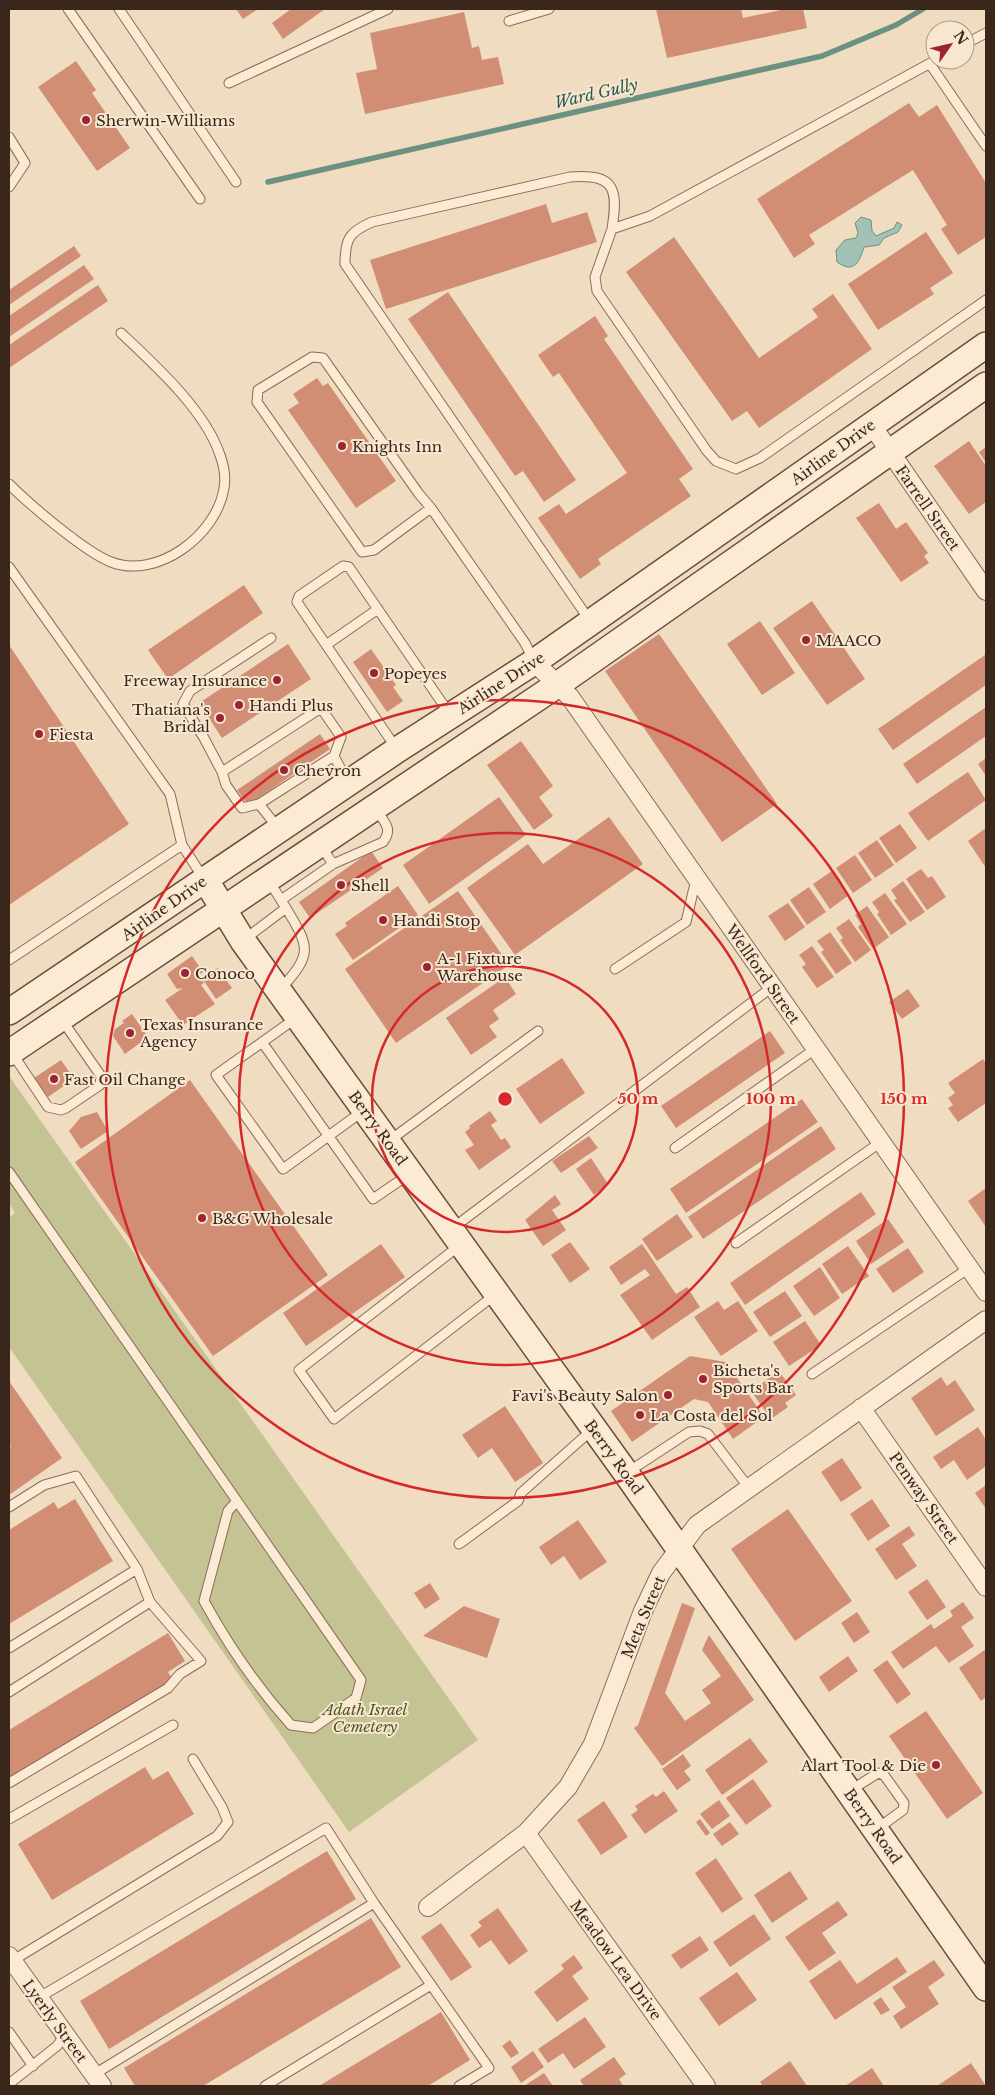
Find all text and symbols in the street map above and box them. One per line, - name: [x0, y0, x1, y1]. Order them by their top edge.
- north arrow: [925, 20, 975, 70]
- text: N: [950, 27, 972, 48]
- water label: Ward Gully: [552, 74, 640, 112]
- place label: Sherwin-Williams: [96, 111, 235, 130]
- marker: Sherwin-Williams: [80, 114, 92, 126]
- street label: Airline Drive: [786, 415, 879, 490]
- place label: Knights Inn: [352, 437, 442, 456]
- marker: Knights Inn: [336, 440, 348, 452]
- street label: Farrell Street: [892, 462, 965, 555]
- place label: MAACO: [816, 631, 881, 650]
- marker: MAACO: [800, 634, 812, 646]
- street label: Airline Drive: [453, 648, 548, 719]
- place label: Popeyes: [384, 664, 447, 683]
- marker: Popeyes: [368, 667, 380, 679]
- place label: Freeway Insurance: [123, 671, 267, 690]
- marker: Freeway Insurance: [271, 674, 283, 686]
- place label: Handi Plus: [249, 696, 333, 715]
- marker: Handi Plus: [233, 699, 245, 711]
- place label: Thatiana's Bridal: [132, 700, 210, 736]
- marker: Thatiana's Bridal: [214, 712, 226, 724]
- place label: Fiesta: [49, 725, 94, 744]
- marker: Fiesta: [33, 728, 45, 740]
- place label: Chevron: [294, 761, 361, 780]
- marker: Chevron: [278, 764, 290, 776]
- street label: Airline Drive: [117, 872, 210, 945]
- place label: Shell: [351, 876, 389, 895]
- marker: Shell: [335, 879, 347, 891]
- place label: Handi Stop: [393, 911, 480, 930]
- marker: Handi Stop: [377, 914, 389, 926]
- street label: Wellford Street: [721, 920, 805, 1028]
- place label: A-1 Fixture Warehouse: [436, 949, 523, 985]
- marker: A-1 Fixture Warehouse: [421, 961, 433, 973]
- place label: Conoco: [195, 964, 255, 983]
- marker: Conoco: [179, 967, 191, 979]
- place label: Texas Insurance Agency: [139, 1015, 263, 1051]
- marker: Texas Insurance Agency: [124, 1027, 136, 1039]
- place label: Fast Oil Change: [64, 1070, 186, 1089]
- marker: Fast Oil Change: [48, 1073, 60, 1085]
- street label: Berry Road: [345, 1087, 411, 1169]
- text: 50 m: [618, 1089, 659, 1108]
- text: 100 m: [746, 1089, 796, 1108]
- text: 150 m: [880, 1089, 928, 1108]
- centre of rings: [496, 1090, 514, 1108]
- place label: B&G Wholesale: [212, 1209, 333, 1228]
- marker: B&G Wholesale: [196, 1212, 208, 1224]
- place label: Bicheta's Sports Bar: [713, 1361, 794, 1397]
- marker: Bicheta's Sports Bar: [697, 1373, 709, 1385]
- place label: Favi's Beauty Salon: [511, 1386, 658, 1405]
- marker: Favi's Beauty Salon: [662, 1389, 674, 1401]
- place label: La Costa del Sol: [650, 1406, 773, 1425]
- marker: La Costa del Sol: [634, 1409, 646, 1421]
- street label: Berry Road: [581, 1416, 647, 1498]
- street label: Penway Street: [885, 1448, 963, 1548]
- street label: Meta Street: [617, 1573, 669, 1661]
- park label: Adath Israel Cemetery: [321, 1700, 408, 1736]
- place label: Alart Tool & Die: [800, 1756, 926, 1775]
- marker: Alart Tool & Die: [930, 1759, 942, 1771]
- street label: Berry Road: [840, 1785, 906, 1867]
- street label: Meadow Lea Drive: [566, 1896, 666, 2024]
- street label: Lyerly Street: [18, 1976, 92, 2067]

